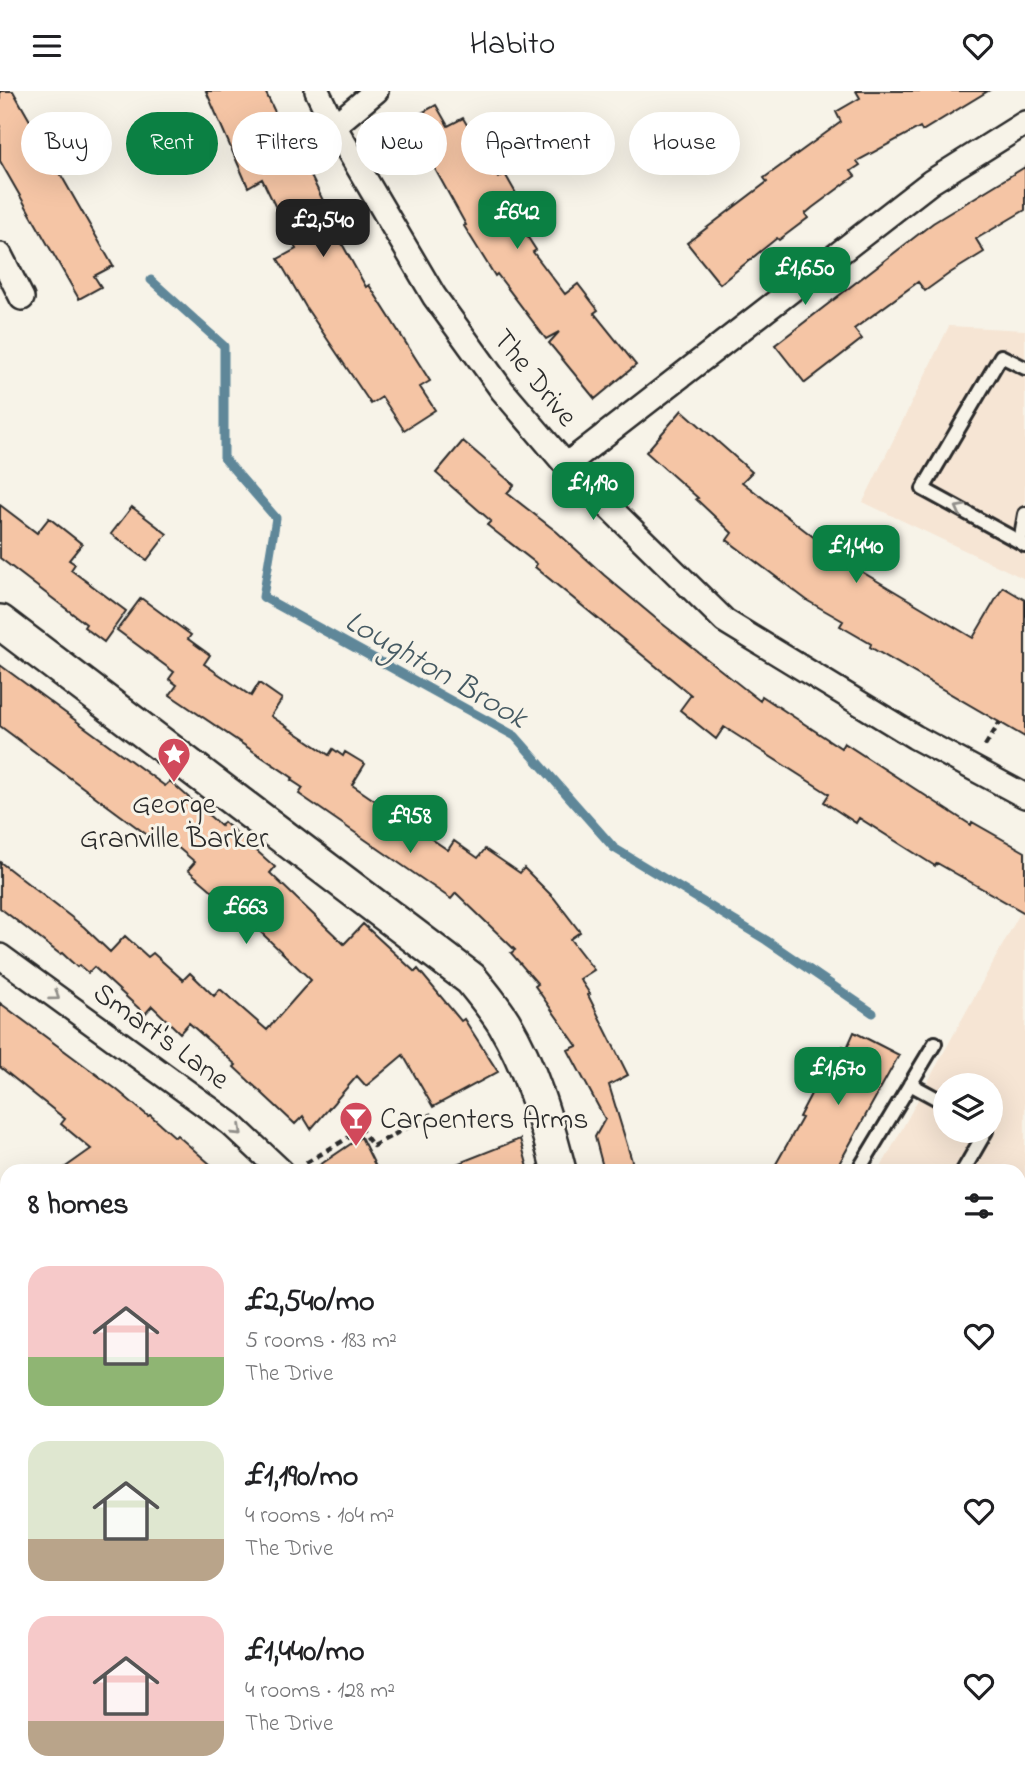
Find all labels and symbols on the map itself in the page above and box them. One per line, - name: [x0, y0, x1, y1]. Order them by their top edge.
- pin: £642: [476, 191, 558, 251]
- pin: £2,540: [266, 199, 380, 259]
- pin: £1,650: [748, 247, 862, 307]
- street label: The Drive: [480, 320, 587, 438]
- pin: £1,190: [536, 463, 650, 522]
- one-way arrow: [955, 504, 967, 518]
- pin: £1,440: [799, 525, 913, 585]
- water label: Loughton Brook: [335, 600, 537, 743]
- place icon: George Granville Barker: [155, 735, 193, 784]
- place label: George Granville Barker: [80, 784, 269, 862]
- pin: £958: [369, 795, 451, 855]
- pin: £663: [205, 887, 287, 946]
- street label: Smart's Lane: [83, 973, 238, 1102]
- one-way arrow: [47, 988, 60, 1000]
- pin: £1,670: [781, 1047, 895, 1107]
- bar icon: Carpenters Arms: [337, 1099, 375, 1148]
- place label: Carpenters Arms: [380, 1099, 588, 1143]
- one-way arrow: [230, 1123, 243, 1135]

